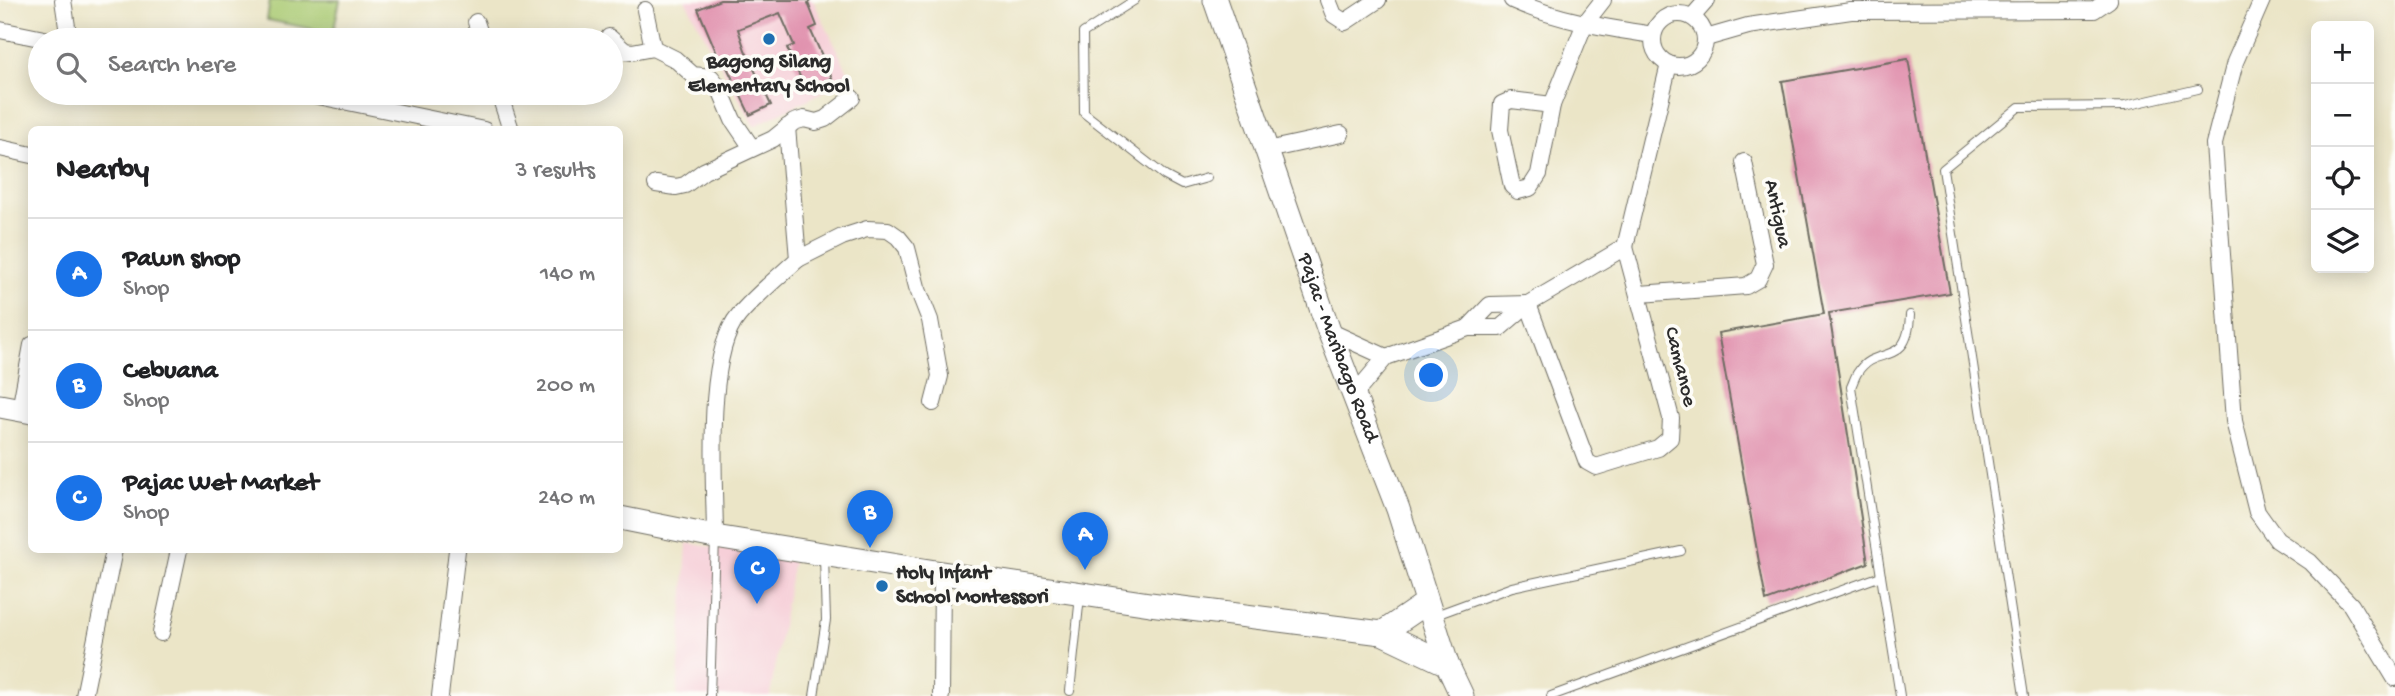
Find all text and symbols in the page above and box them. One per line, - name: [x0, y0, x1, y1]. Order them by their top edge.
- map controls: [2311, 21, 2374, 273]
- button: +: [2311, 21, 2374, 84]
- search box: [28, 28, 623, 105]
- marker: Bagong Silang Elementary School: [761, 31, 777, 47]
- icon: search: [52, 48, 90, 86]
- text: Search here: [108, 51, 236, 82]
- place label: Bagong Silang Elementary School: [688, 51, 850, 100]
- button: −: [2311, 84, 2374, 147]
- button: locate: [2311, 147, 2374, 210]
- text: Nearby: [56, 154, 149, 189]
- text: 3 results: [515, 158, 595, 185]
- street label: Antigua: [1757, 178, 1796, 252]
- button: layers: [2311, 210, 2374, 273]
- text: Pawn shop: [123, 245, 240, 276]
- street label: Pajac - Maribago Road: [1291, 250, 1384, 448]
- text: A: [72, 261, 86, 288]
- text: 140 m: [540, 261, 595, 288]
- text: Shop: [123, 276, 169, 303]
- street label: Camanoe: [1657, 325, 1701, 411]
- text: Cebuana: [123, 357, 218, 388]
- your location: [1414, 358, 1448, 392]
- text: B: [73, 373, 85, 400]
- text: 200 m: [536, 373, 595, 400]
- text: Shop: [123, 388, 169, 415]
- text: Pajac Wet Market: [123, 469, 318, 500]
- text: C: [73, 485, 85, 512]
- text: 240 m: [538, 485, 595, 512]
- pin: B: [847, 490, 893, 548]
- text: Shop: [123, 500, 169, 527]
- pin: A: [1062, 512, 1108, 570]
- pin: C: [734, 546, 780, 604]
- place label: Holy Infant School Montessori: [896, 562, 1049, 611]
- marker: Holy Infant School Montessori: [874, 578, 890, 594]

